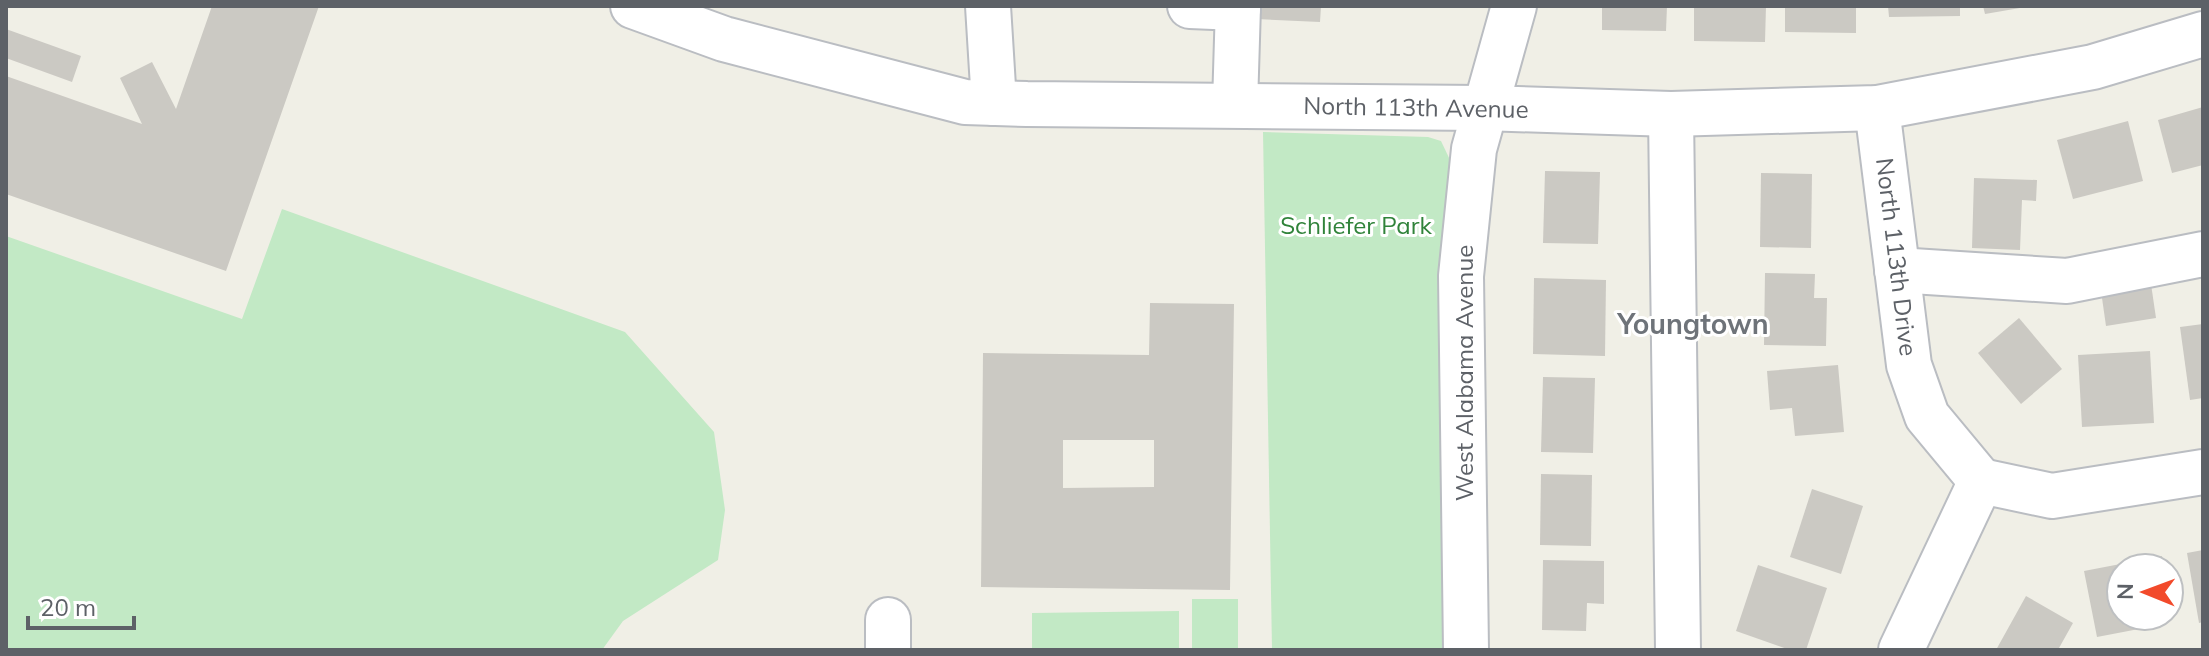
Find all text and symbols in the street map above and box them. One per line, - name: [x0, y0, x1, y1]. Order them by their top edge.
- street label: North 113th Avenue: [1303, 90, 1529, 124]
- street label: North 113th Drive: [1870, 156, 1924, 358]
- park label: Schliefer Park: [1280, 210, 1432, 240]
- street label: West Alabama Avenue: [1449, 245, 1479, 501]
- district label: Youngtown: [1616, 306, 1769, 341]
- north arrow: [2105, 552, 2185, 632]
- scale bar: [28, 580, 134, 630]
- text: N: [2111, 583, 2139, 600]
- text: 20 m: [40, 592, 96, 622]

